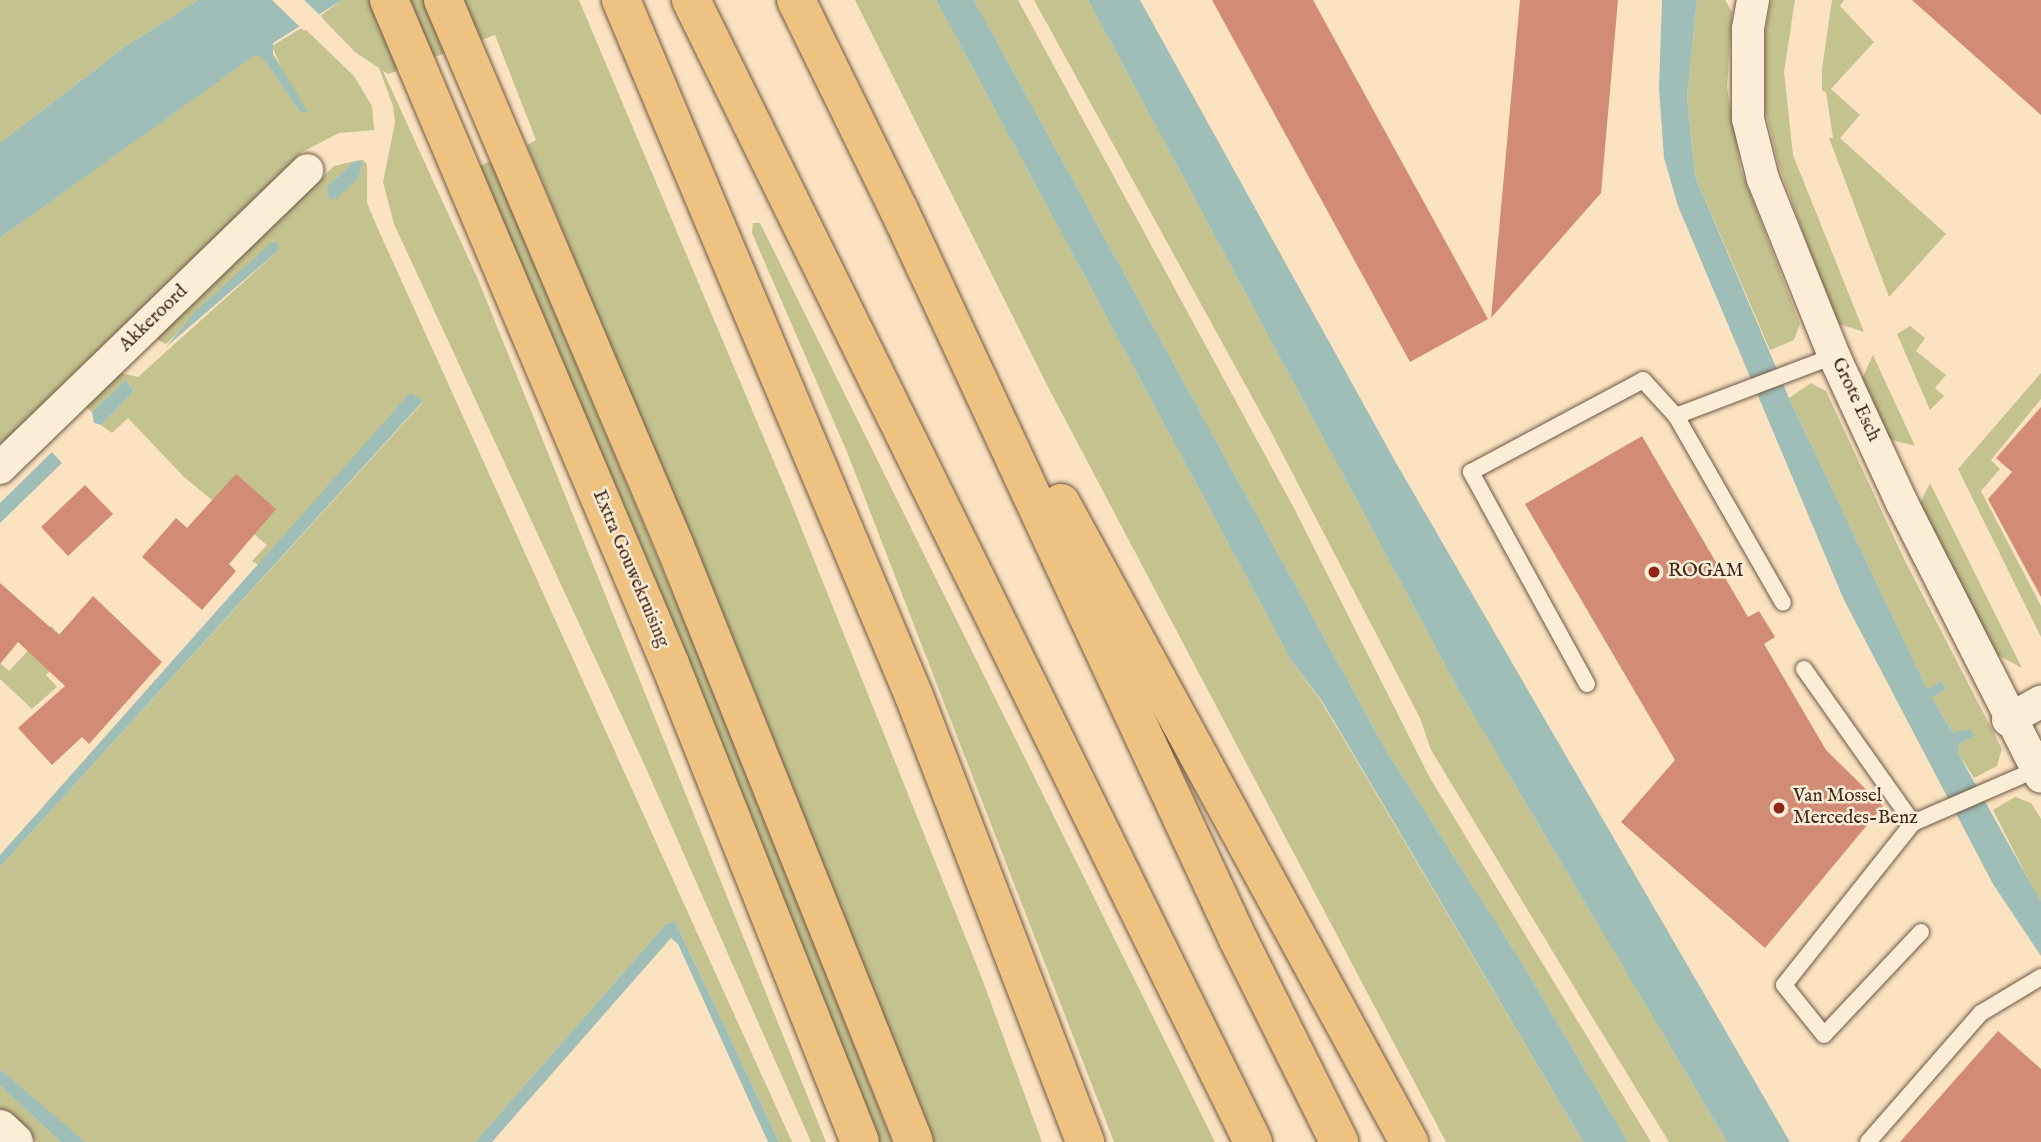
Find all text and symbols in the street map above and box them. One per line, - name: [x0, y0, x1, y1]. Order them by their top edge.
- street label: Akkeroord: [115, 281, 193, 357]
- street label: Grote Esch: [1826, 354, 1884, 446]
- street label: Extra Gouwekruising: [587, 487, 673, 651]
- place label: ROGAM: [1668, 561, 1743, 583]
- marker: ROGAM: [1646, 564, 1662, 580]
- place label: Van Mossel Mercedes-Benz: [1793, 786, 1918, 830]
- marker: Van Mossel Mercedes-Benz: [1771, 800, 1787, 816]

